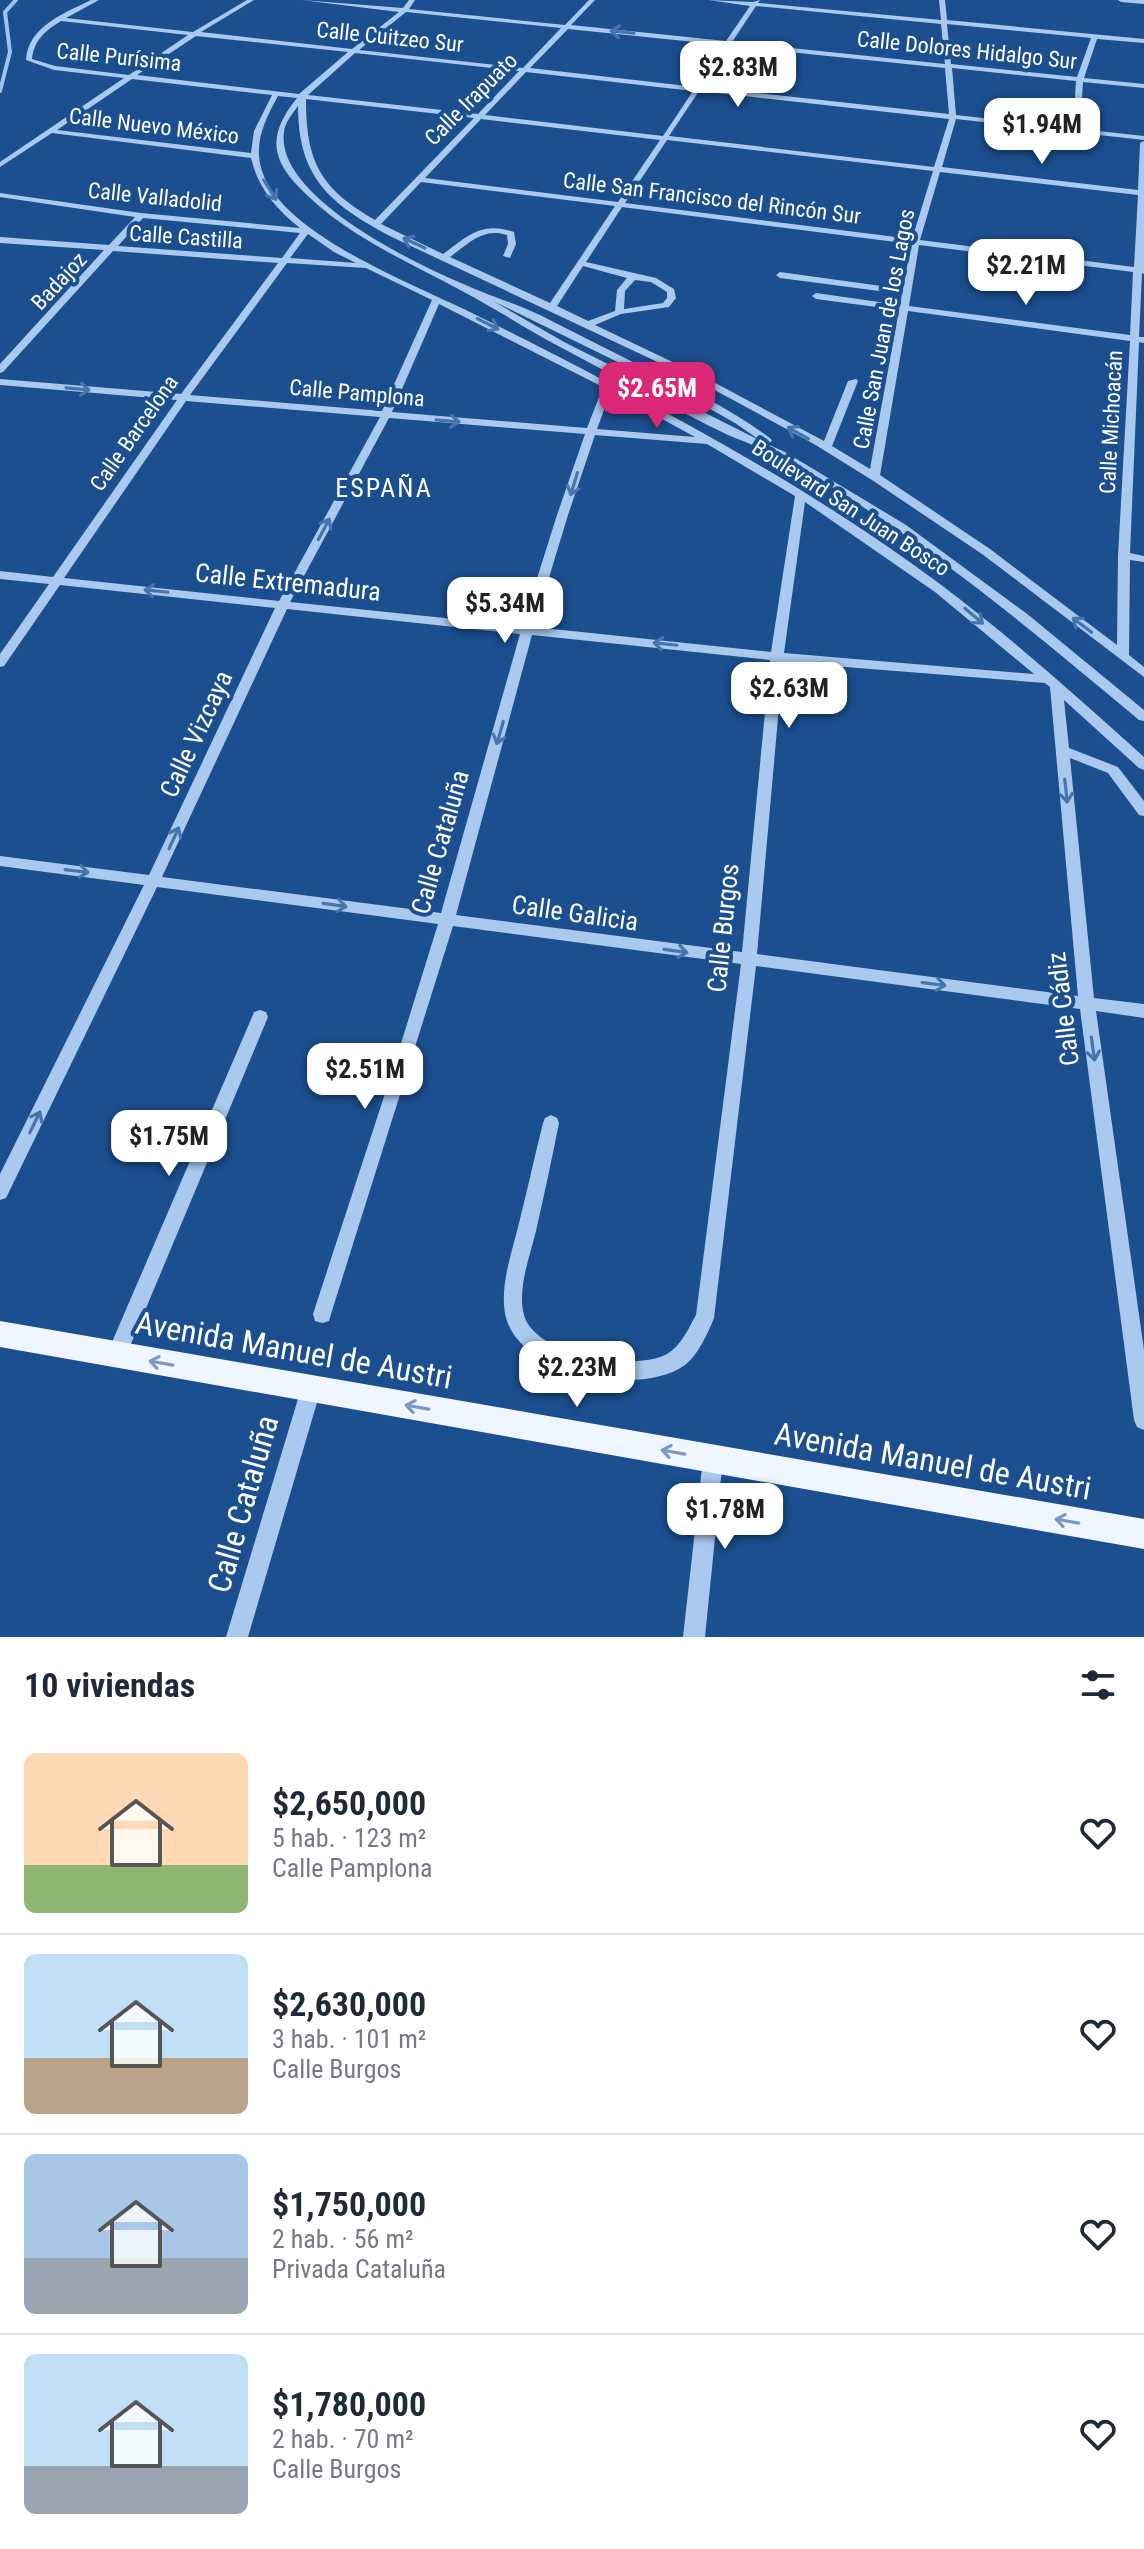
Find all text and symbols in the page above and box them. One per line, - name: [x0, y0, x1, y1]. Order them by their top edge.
- street label: Calle Cuitzeo Sur: [315, 17, 465, 57]
- one-way arrow: [609, 25, 636, 40]
- street label: Calle Dolores Hidalgo Sur: [856, 26, 1078, 74]
- street label: Calle Purísima: [55, 38, 183, 76]
- pin: $2.83M: [673, 41, 803, 109]
- street label: Calle Irapuato: [420, 48, 522, 150]
- text: $2.83M: [698, 52, 778, 82]
- pin: $1.94M: [977, 98, 1107, 166]
- street label: Calle Nuevo México: [68, 103, 240, 149]
- text: $1.94M: [1002, 109, 1082, 139]
- street label: Calle San Francisco del Rincón Sur: [562, 167, 863, 229]
- street label: Calle Valladolid: [87, 178, 223, 216]
- one-way arrow: [261, 178, 278, 200]
- street label: Calle San Juan de los Lagos: [848, 207, 920, 451]
- street label: Calle Castilla: [128, 221, 244, 253]
- one-way arrow: [403, 235, 427, 250]
- pin: $2.21M: [961, 239, 1091, 307]
- street label: Badajoz: [26, 247, 92, 315]
- text: $2.21M: [986, 250, 1066, 280]
- one-way arrow: [475, 317, 499, 332]
- street label: Calle Michoacán: [1095, 350, 1127, 494]
- pin: $2.65M: [592, 362, 722, 430]
- street label: Calle Barcelona: [85, 370, 183, 496]
- text: $2.65M: [617, 373, 697, 403]
- street label: Calle Pamplona: [288, 375, 426, 411]
- one-way arrow: [64, 382, 91, 397]
- one-way arrow: [434, 414, 461, 429]
- one-way arrow: [786, 424, 810, 440]
- street label: Boulevard San Juan Bosco: [747, 435, 955, 581]
- one-way arrow: [566, 471, 581, 497]
- district label: ESPAÑA: [335, 473, 433, 503]
- one-way arrow: [316, 518, 332, 541]
- street label: Calle Extremadura: [194, 557, 382, 607]
- pin: $5.34M: [440, 577, 570, 645]
- one-way arrow: [143, 584, 169, 599]
- text: $5.34M: [465, 588, 545, 618]
- one-way arrow: [963, 607, 983, 625]
- one-way arrow: [1072, 617, 1093, 634]
- one-way arrow: [652, 637, 679, 652]
- pin: $2.63M: [724, 662, 854, 730]
- street label: Calle Vizcaya: [154, 666, 238, 802]
- text: $2.63M: [749, 673, 829, 703]
- one-way arrow: [491, 720, 506, 746]
- street label: Calle Cataluña: [405, 767, 475, 917]
- one-way arrow: [1059, 777, 1074, 804]
- one-way arrow: [167, 826, 182, 850]
- street label: Calle Burgos: [701, 862, 745, 994]
- one-way arrow: [63, 864, 90, 879]
- street label: Calle Galicia: [510, 889, 640, 937]
- one-way arrow: [321, 898, 348, 913]
- one-way arrow: [663, 944, 688, 959]
- street label: Calle Cádiz: [1041, 950, 1085, 1068]
- one-way arrow: [920, 977, 947, 992]
- one-way arrow: [1086, 1036, 1101, 1061]
- pin: $2.51M: [300, 1043, 430, 1111]
- text: $2.51M: [325, 1054, 405, 1084]
- one-way arrow: [27, 1110, 43, 1134]
- pin: $1.75M: [104, 1110, 234, 1178]
- text: $1.75M: [129, 1121, 209, 1151]
- street label: Avenida Manuel de Austri: [133, 1303, 455, 1397]
- pin: $2.23M: [512, 1341, 642, 1409]
- text: $2.23M: [537, 1352, 617, 1382]
- one-way arrow: [148, 1355, 174, 1370]
- one-way arrow: [405, 1399, 430, 1414]
- street label: Calle Cataluña: [200, 1411, 286, 1597]
- street label: Avenida Manuel de Austri: [772, 1414, 1094, 1508]
- one-way arrow: [661, 1444, 686, 1459]
- pin: $1.78M: [660, 1483, 790, 1551]
- text: $1.78M: [685, 1494, 765, 1524]
- one-way arrow: [1055, 1512, 1080, 1527]
- icon: filters: [1076, 1663, 1120, 1707]
- text: 10 viviendas: [24, 1665, 195, 1705]
- text: $2,650,000: [272, 1783, 426, 1823]
- icon: home: [88, 1785, 184, 1881]
- icon: heart: [1076, 1811, 1120, 1855]
- text: 5 hab. · 123 m²: [272, 1823, 426, 1853]
- text: Calle Pamplona: [272, 1853, 432, 1883]
- text: $2,630,000: [272, 1984, 426, 2024]
- icon: home: [88, 1986, 184, 2082]
- icon: heart: [1076, 2012, 1120, 2056]
- text: 3 hab. · 101 m²: [272, 2024, 426, 2054]
- text: Calle Burgos: [272, 2054, 401, 2084]
- text: $1,750,000: [272, 2184, 426, 2224]
- icon: home: [88, 2186, 184, 2282]
- icon: heart: [1076, 2212, 1120, 2256]
- text: 2 hab. · 56 m²: [272, 2224, 414, 2254]
- text: Privada Cataluña: [272, 2254, 446, 2284]
- text: $1,780,000: [272, 2384, 426, 2424]
- icon: home: [88, 2386, 184, 2482]
- icon: heart: [1076, 2412, 1120, 2456]
- text: 2 hab. · 70 m²: [272, 2424, 414, 2454]
- text: Calle Burgos: [272, 2454, 401, 2484]

